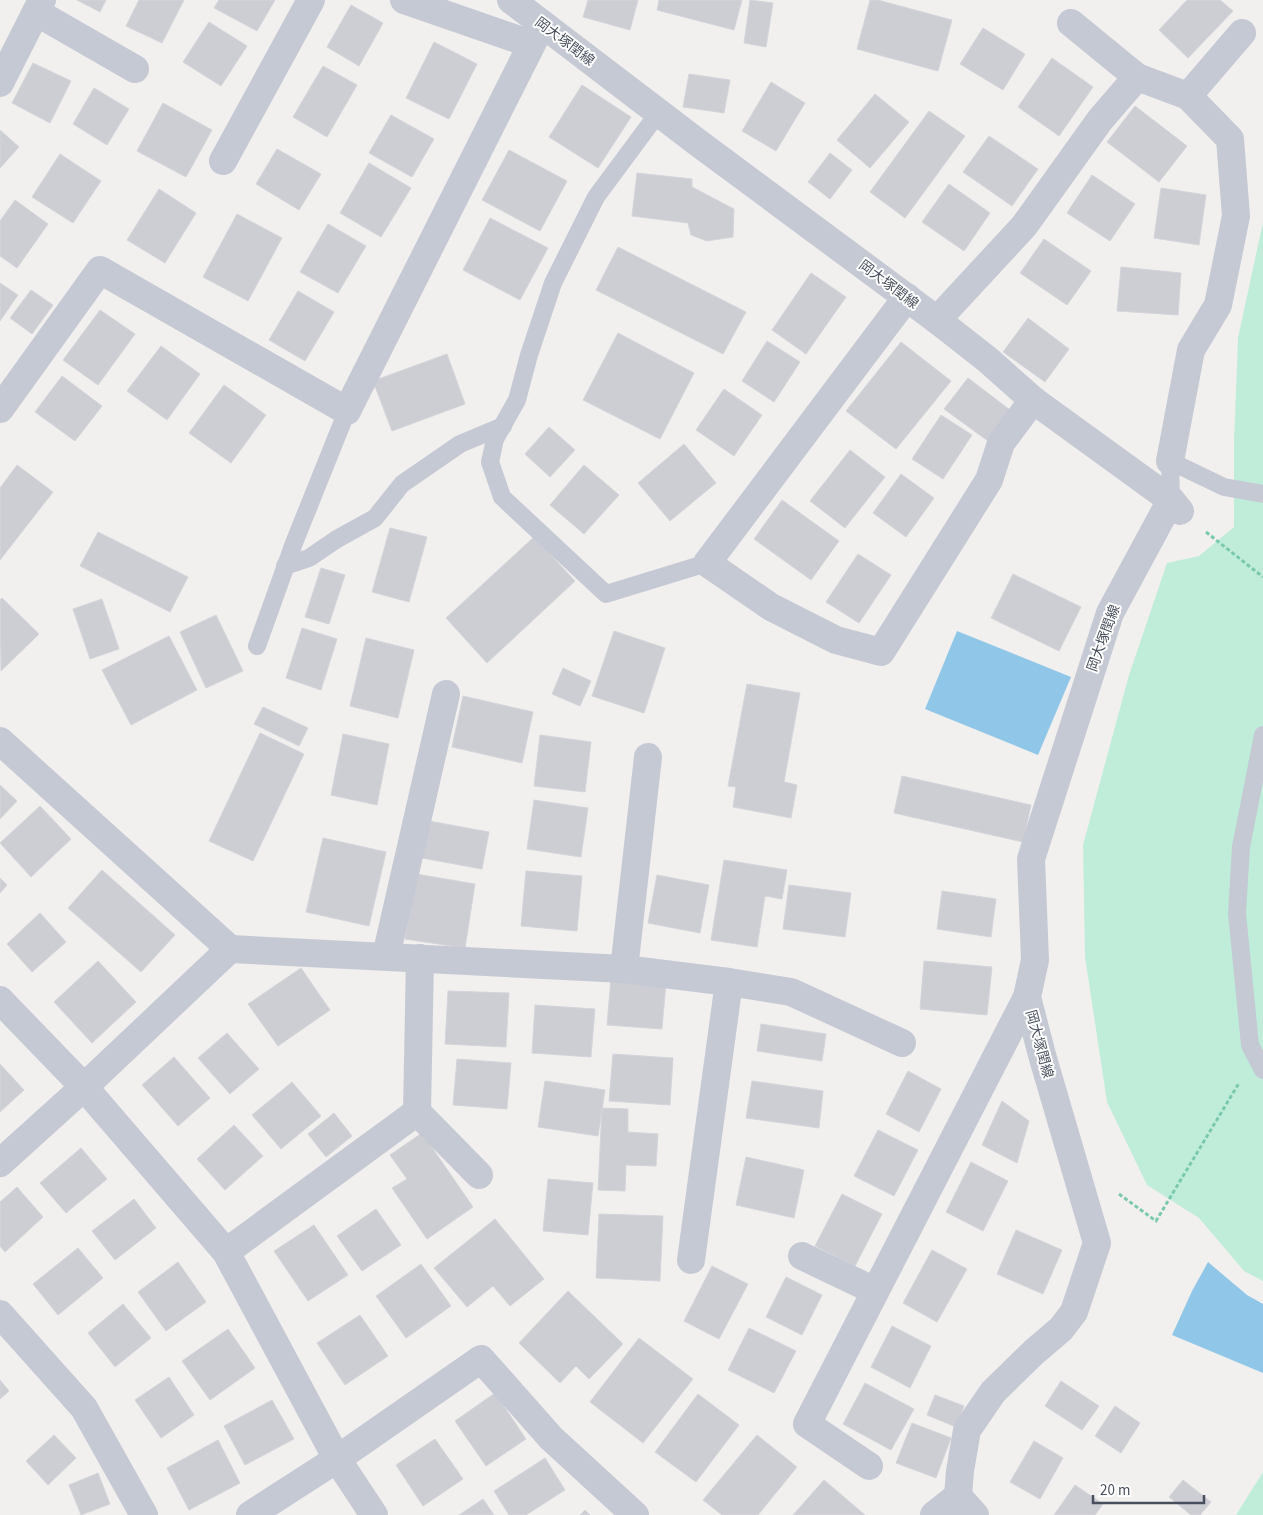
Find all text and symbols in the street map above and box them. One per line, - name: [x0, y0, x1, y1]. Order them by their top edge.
- street label: 岡大塚閏線: [530, 13, 598, 71]
- street label: 岡大塚閏線: [854, 256, 922, 314]
- street label: 岡大塚閏線: [1083, 602, 1125, 675]
- street label: 岡大塚閏線: [1020, 1008, 1058, 1081]
- scale bar: [1093, 1472, 1204, 1504]
- text: 20 m: [1100, 1480, 1130, 1501]

